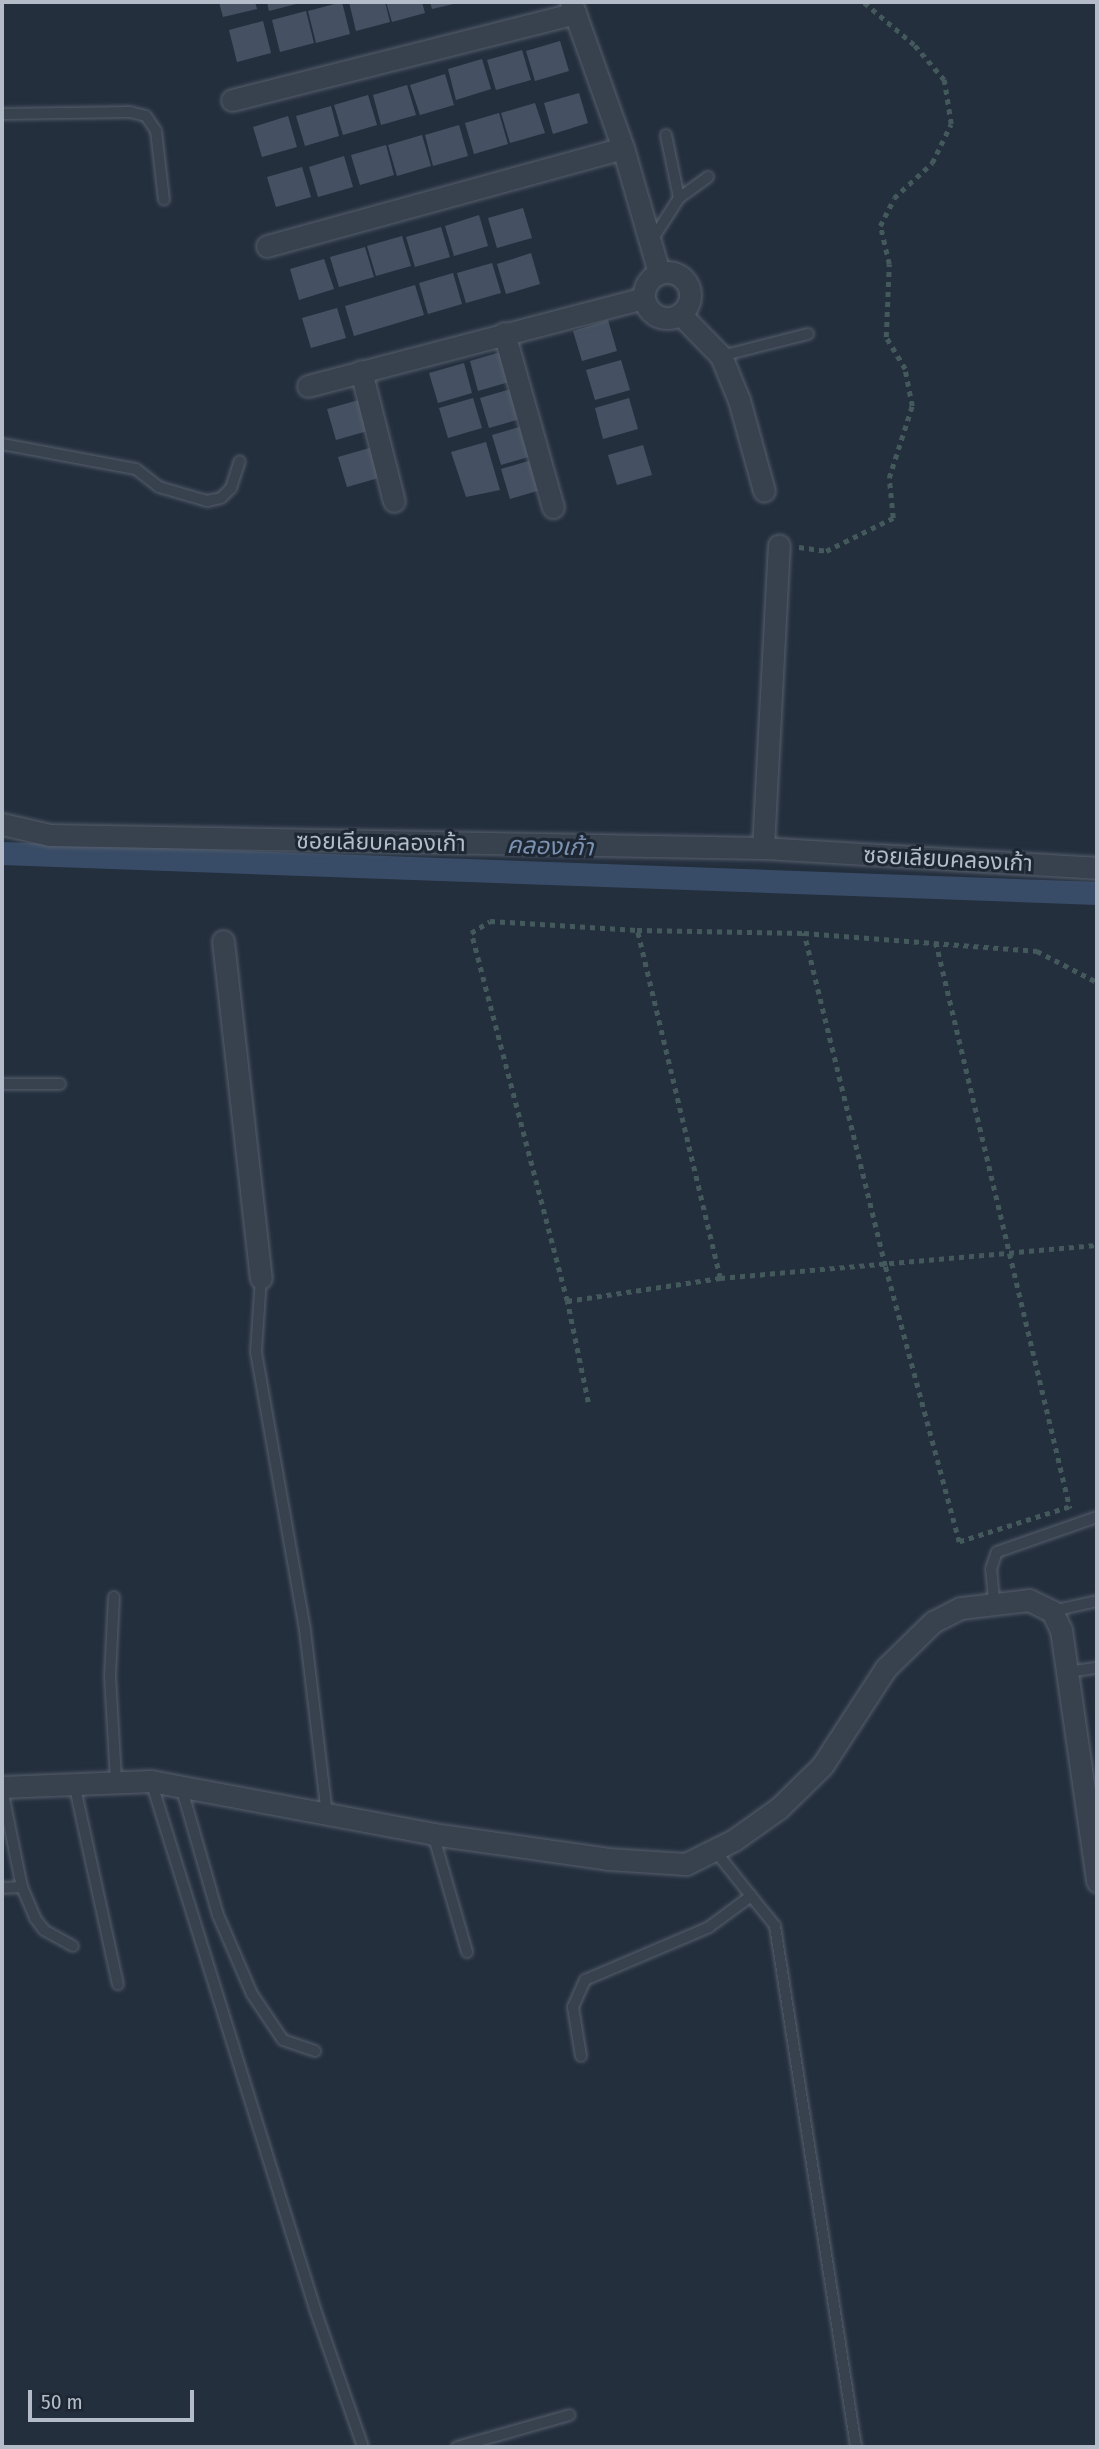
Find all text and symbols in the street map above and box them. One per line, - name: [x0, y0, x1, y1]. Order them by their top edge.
- street label: ซอยเลียบคลองเก้า: [296, 827, 466, 857]
- water label: คลองเก้า: [506, 831, 594, 863]
- street label: ซอยเลียบคลองเก้า: [863, 841, 1033, 877]
- scale bar: [32, 2376, 198, 2420]
- text: 50 m: [41, 2389, 83, 2415]

